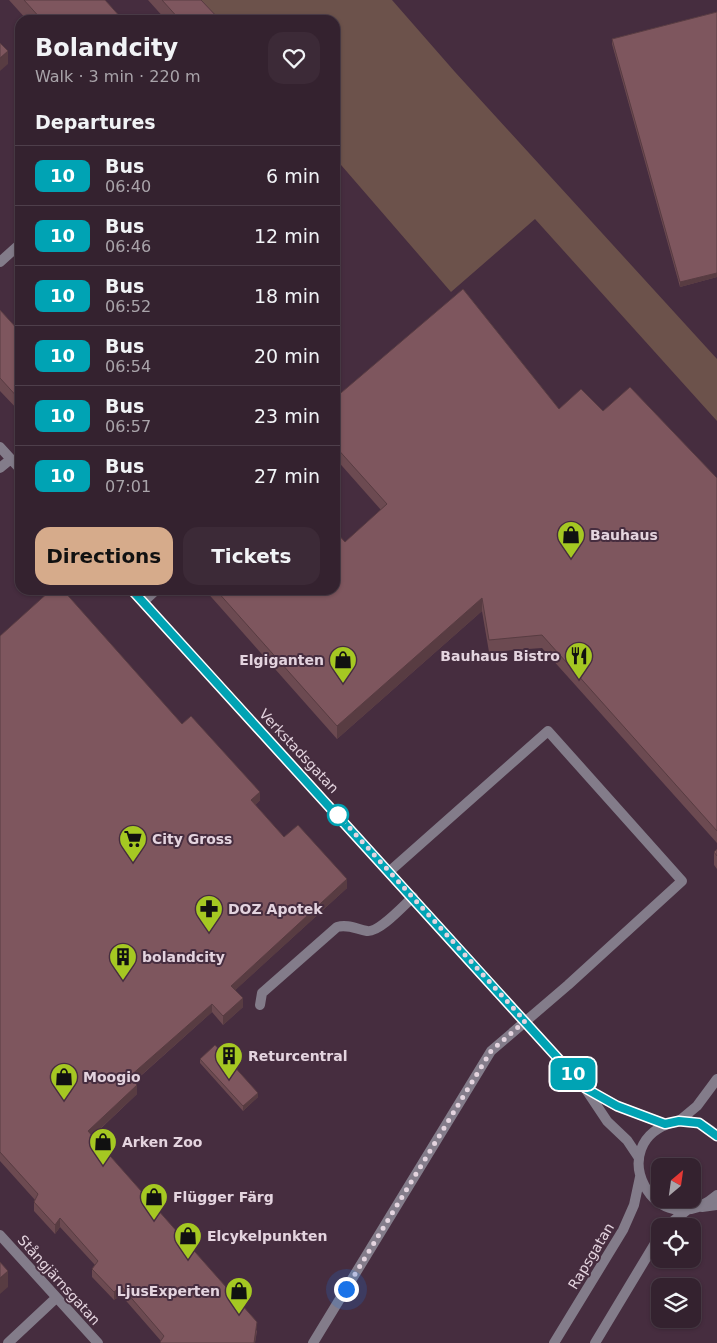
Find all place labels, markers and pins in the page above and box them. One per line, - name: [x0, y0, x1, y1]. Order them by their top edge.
- shop icon: Bauhaus: [556, 520, 586, 559]
- place label: Bauhaus: [590, 527, 658, 543]
- restaurant icon: Bauhaus Bistro: [564, 641, 594, 680]
- shop icon: Elgiganten: [328, 645, 358, 684]
- place label: Bauhaus Bistro: [440, 648, 560, 664]
- place label: Elgiganten: [239, 652, 324, 668]
- unlabelled marker: [327, 804, 349, 826]
- supermarket icon: City Gross: [118, 824, 148, 863]
- place label: City Gross: [152, 831, 232, 847]
- pharmacy icon: DOZ Apotek: [194, 894, 224, 933]
- place label: DOZ Apotek: [228, 901, 323, 917]
- building icon: bolandcity: [108, 942, 138, 981]
- place label: bolandcity: [142, 949, 225, 965]
- building icon: Returcentral: [214, 1041, 244, 1080]
- place label: Returcentral: [248, 1048, 347, 1064]
- shop icon: Moogio: [49, 1062, 79, 1101]
- place label: Moogio: [83, 1069, 141, 1085]
- shop icon: Arken Zoo: [88, 1127, 118, 1166]
- place label: Arken Zoo: [122, 1134, 203, 1150]
- shop icon: Flügger Färg: [139, 1182, 169, 1221]
- place label: Flügger Färg: [173, 1189, 274, 1205]
- shop icon: Elcykelpunkten: [173, 1221, 203, 1260]
- place label: Elcykelpunkten: [207, 1228, 327, 1244]
- shop icon: LjusExperten: [224, 1276, 254, 1315]
- place label: LjusExperten: [117, 1283, 220, 1299]

